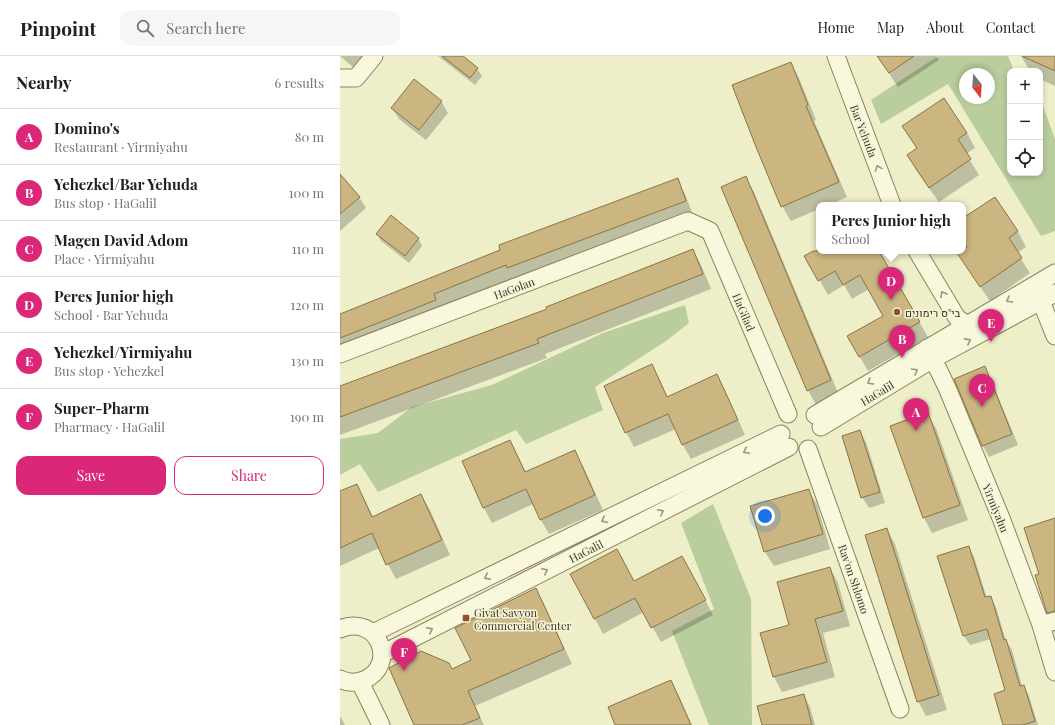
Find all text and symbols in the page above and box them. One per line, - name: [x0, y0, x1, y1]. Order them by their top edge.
- search box: [120, 10, 400, 46]
- text: Pinpoint: [20, 15, 96, 41]
- icon: search: [134, 17, 156, 39]
- text: Search here: [166, 18, 246, 38]
- text: Home: [817, 18, 855, 37]
- text: Map: [877, 18, 904, 37]
- text: About: [926, 18, 964, 37]
- text: Contact: [986, 18, 1035, 37]
- north arrow: [959, 68, 995, 104]
- map controls: [1007, 68, 1043, 176]
- button: +: [1007, 68, 1043, 104]
- text: Nearby: [16, 71, 71, 93]
- text: 6 results: [274, 74, 324, 91]
- street label: Bar Yehuda: [847, 102, 881, 160]
- button: −: [1007, 104, 1043, 140]
- text: Domino's: [54, 118, 120, 138]
- text: A: [25, 128, 33, 145]
- text: 80 m: [295, 128, 324, 145]
- text: Restaurant · Yirmiyahu: [54, 138, 188, 155]
- button: locate: [1007, 140, 1043, 176]
- one-way arrow: [875, 165, 883, 172]
- text: Yehezkel/Bar Yehuda: [54, 174, 198, 194]
- text: B: [25, 184, 33, 201]
- text: 100 m: [289, 184, 324, 201]
- text: Bus stop · HaGalil: [54, 194, 157, 211]
- popup: [816, 202, 966, 254]
- text: Peres Junior high: [831, 210, 951, 230]
- text: Magen David Adom: [54, 230, 188, 250]
- text: School: [831, 230, 870, 247]
- text: C: [24, 240, 34, 257]
- text: 110 m: [292, 240, 324, 257]
- text: Place · Yirmiyahu: [54, 250, 154, 267]
- pin: D: [878, 267, 904, 300]
- street label: HaGolan: [491, 273, 537, 303]
- text: Peres Junior high: [54, 286, 174, 306]
- street label: HaGilad: [729, 291, 759, 334]
- one-way arrow: [941, 291, 948, 298]
- one-way arrow: [1006, 295, 1013, 302]
- text: D: [24, 296, 34, 313]
- text: 120 m: [290, 296, 324, 313]
- place label: בי"ס רימונים: [905, 305, 961, 320]
- text: School · Bar Yehuda: [54, 306, 168, 323]
- marker: בי"ס רימונים: [892, 307, 902, 317]
- pin: E: [978, 309, 1004, 342]
- pin: B: [889, 325, 915, 358]
- one-way arrow: [964, 338, 971, 346]
- text: Yehezkel/Yirmiyahu: [54, 342, 192, 362]
- text: E: [25, 352, 33, 369]
- text: 130 m: [291, 352, 324, 369]
- text: Bus stop · Yehezkel: [54, 362, 164, 379]
- one-way arrow: [911, 368, 918, 375]
- pin: C: [969, 374, 995, 407]
- street label: HaGalil: [858, 377, 896, 409]
- one-way arrow: [867, 378, 874, 385]
- text: Super-Pharm: [54, 398, 149, 418]
- pin: A: [903, 398, 929, 431]
- text: F: [25, 408, 33, 425]
- text: 190 m: [290, 408, 324, 425]
- text: Pharmacy · HaGalil: [54, 418, 165, 435]
- one-way arrow: [743, 446, 750, 454]
- button: Save: [16, 456, 166, 495]
- button: Share: [174, 456, 324, 495]
- street label: Yirmiyahu: [979, 481, 1013, 535]
- your location: [755, 506, 775, 526]
- one-way arrow: [657, 509, 664, 517]
- one-way arrow: [601, 515, 608, 523]
- street label: HaGalil: [566, 536, 606, 566]
- street label: Rav'on Shlomo: [835, 542, 873, 616]
- one-way arrow: [541, 568, 549, 576]
- one-way arrow: [484, 572, 491, 580]
- place label: Givat Savyon Commercial Center: [474, 605, 571, 633]
- marker: Givat Savyon Commercial Center: [461, 613, 471, 623]
- one-way arrow: [425, 627, 433, 635]
- pin: F: [391, 638, 417, 671]

